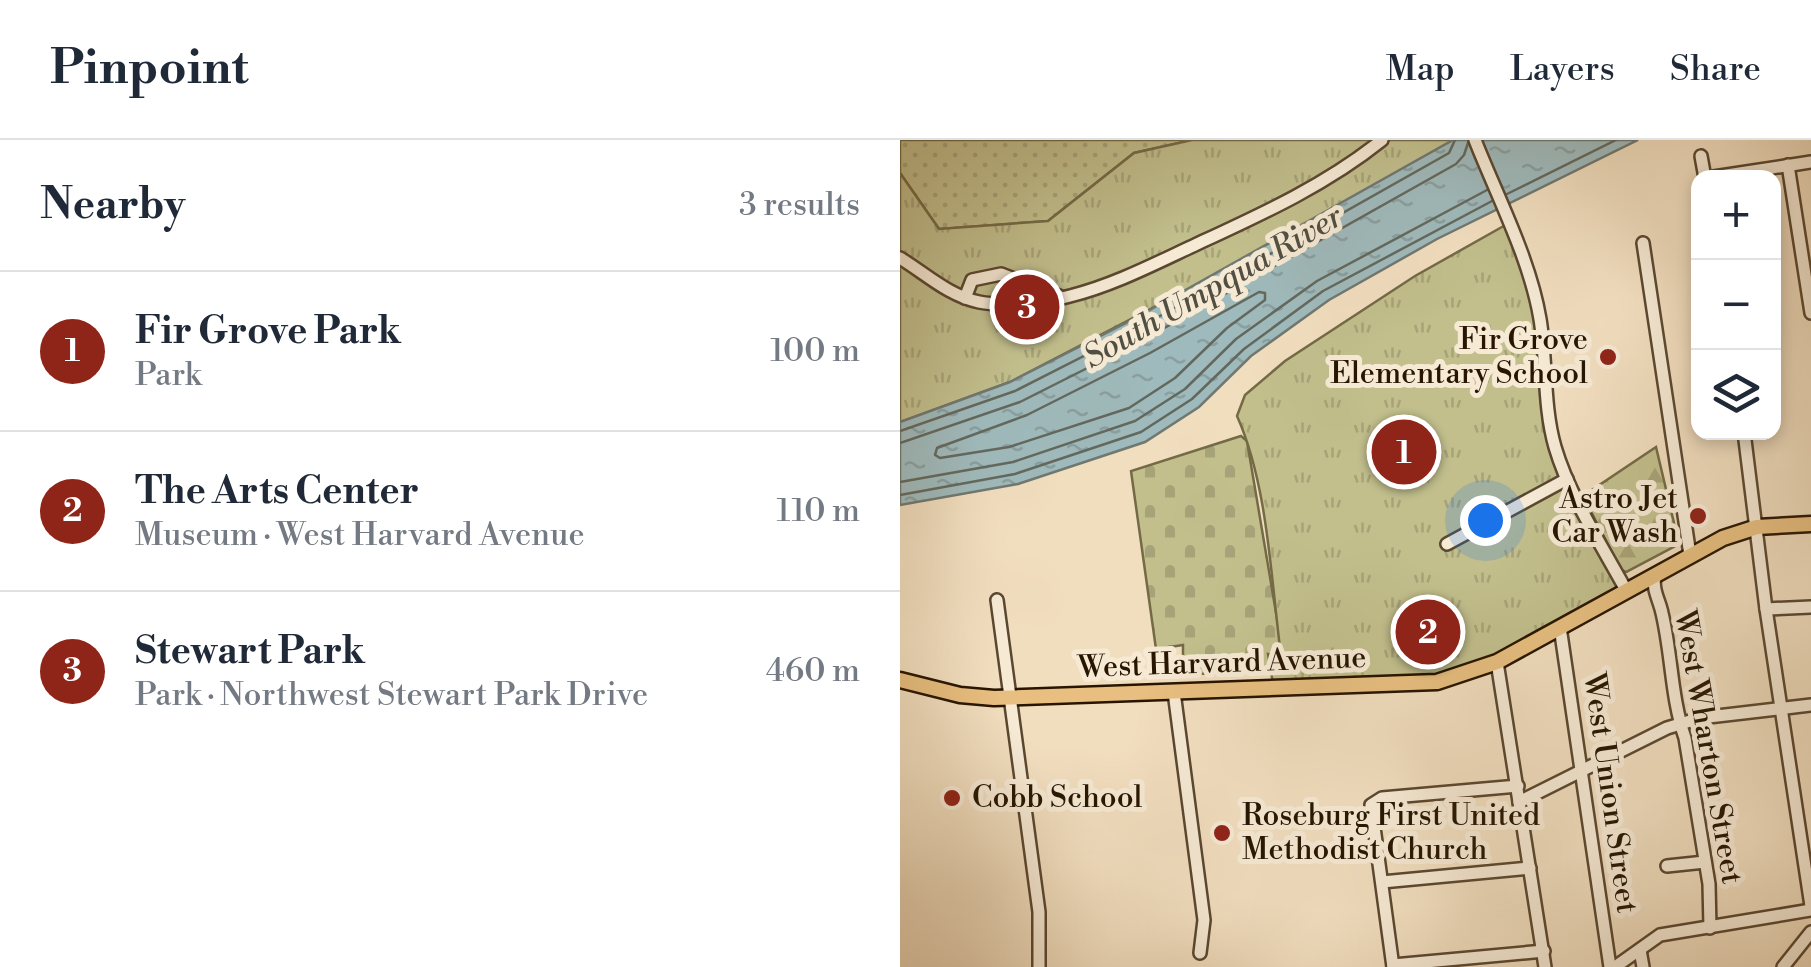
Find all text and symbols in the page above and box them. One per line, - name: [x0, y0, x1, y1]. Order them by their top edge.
- text: Pinpoint: [50, 39, 249, 99]
- text: Map: [1386, 48, 1455, 91]
- text: Layers: [1510, 48, 1615, 91]
- text: Share: [1670, 48, 1761, 91]
- map controls: [1691, 170, 1781, 440]
- button: +: [1691, 170, 1781, 260]
- text: Nearby: [40, 179, 185, 232]
- text: 3 results: [739, 185, 860, 225]
- water label: South Umpqua River: [1076, 196, 1351, 377]
- button: −: [1691, 260, 1781, 350]
- pin: 3: [994, 270, 1060, 344]
- text: Fir Grove Park: [135, 308, 401, 355]
- place label: Fir Grove Elementary School: [1330, 321, 1588, 393]
- text: 1: [65, 331, 80, 371]
- text: 100 m: [770, 331, 860, 371]
- marker: Fir Grove Elementary School: [1597, 346, 1619, 368]
- button: layers: [1691, 350, 1781, 440]
- text: Park: [135, 355, 202, 395]
- pin: 1: [1372, 414, 1436, 490]
- text: The Arts Center: [135, 468, 419, 515]
- place label: Astro Jet Car Wash: [1552, 480, 1678, 552]
- text: 2: [62, 491, 83, 531]
- text: 110 m: [777, 491, 860, 531]
- your location: [1460, 495, 1511, 546]
- marker: Astro Jet Car Wash: [1687, 505, 1709, 527]
- text: Museum · West Harvard Avenue: [135, 515, 585, 555]
- pin: 2: [1396, 594, 1460, 670]
- street label: West Wharton Street: [1665, 606, 1751, 887]
- text: Stewart Park: [135, 628, 365, 675]
- street label: West Harvard Avenue: [1076, 639, 1367, 687]
- text: 3: [63, 651, 82, 691]
- text: 460 m: [766, 651, 860, 691]
- street label: West Union Street: [1574, 669, 1646, 916]
- text: Park · Northwest Stewart Park Drive: [135, 675, 648, 715]
- place label: Cobb School: [972, 779, 1143, 817]
- marker: Cobb School: [941, 787, 963, 809]
- place label: Roseburg First United Methodist Church: [1242, 797, 1540, 869]
- marker: Roseburg First United Methodist Church: [1211, 822, 1233, 844]

